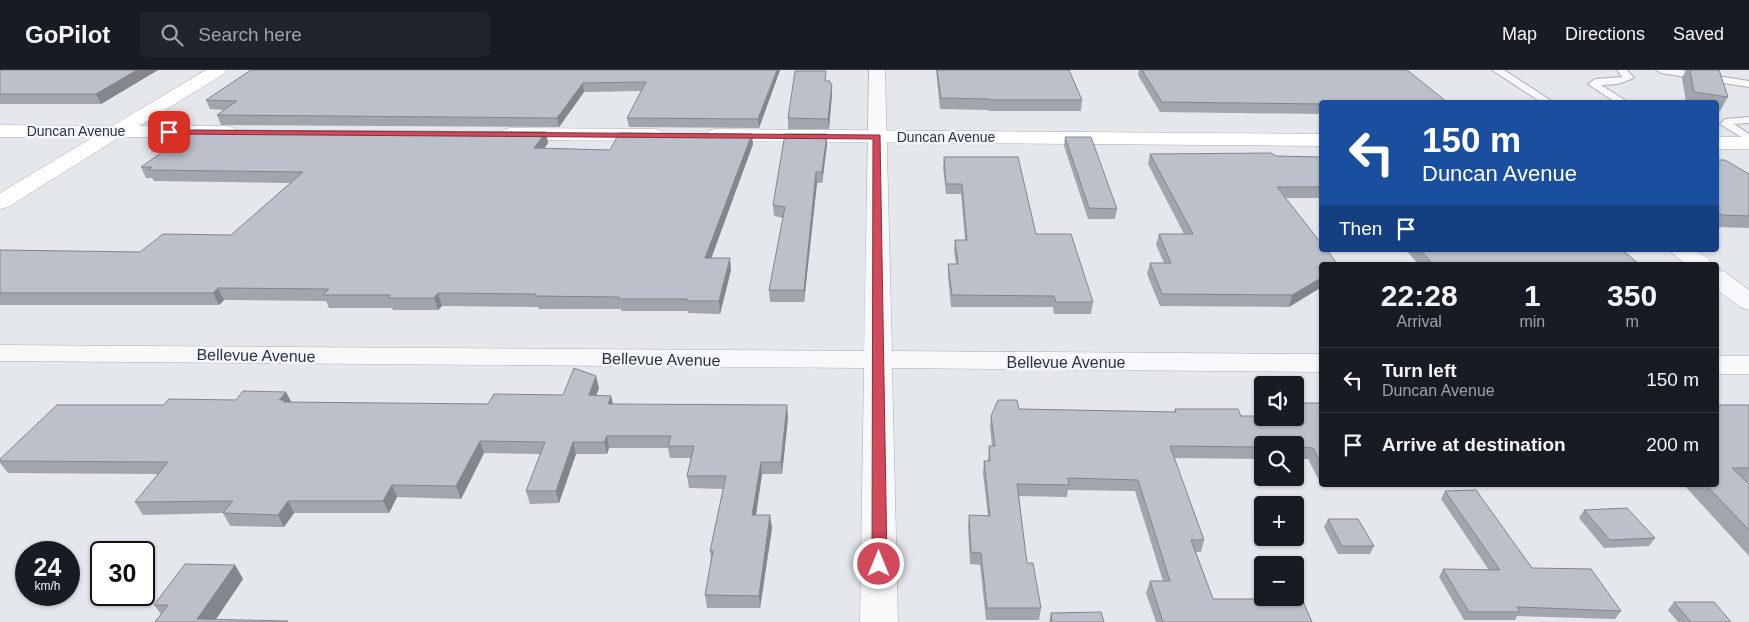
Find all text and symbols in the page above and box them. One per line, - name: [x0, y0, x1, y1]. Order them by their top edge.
- search box: [140, 12, 490, 57]
- text: GoPilot: [25, 21, 110, 48]
- icon: search: [158, 21, 186, 49]
- text: Search here: [198, 24, 302, 45]
- text: Map: [1502, 24, 1537, 44]
- text: Directions: [1565, 24, 1645, 44]
- text: Saved: [1673, 24, 1724, 44]
- pin: [148, 111, 190, 153]
- icon: arrive: [155, 118, 183, 146]
- icon: left: [1339, 120, 1404, 185]
- text: 150 m: [1422, 120, 1521, 159]
- street label: Duncan Avenue: [27, 123, 126, 139]
- street label: Duncan Avenue: [897, 129, 996, 145]
- text: Duncan Avenue: [1422, 161, 1577, 186]
- icon: arrive: [1392, 215, 1420, 243]
- text: Then: [1339, 218, 1382, 239]
- text: 22:28: [1381, 279, 1458, 312]
- text: 1: [1524, 279, 1541, 312]
- text: 350: [1607, 279, 1657, 312]
- text: Arrival: [1397, 313, 1442, 330]
- text: min: [1519, 313, 1545, 330]
- text: m: [1625, 313, 1639, 330]
- street label: Bellevue Avenue: [196, 346, 316, 365]
- street label: Bellevue Avenue: [601, 350, 721, 369]
- street label: Bellevue Avenue: [1007, 354, 1126, 371]
- text: Turn left: [1382, 360, 1457, 381]
- icon: left: [1339, 366, 1367, 394]
- text: 150 m: [1646, 369, 1699, 390]
- map controls: [1254, 376, 1304, 606]
- button: sound: [1254, 376, 1304, 426]
- text: Duncan Avenue: [1382, 382, 1495, 399]
- icon: arrive: [1339, 431, 1367, 459]
- text: Arrive at destination: [1382, 434, 1566, 455]
- text: 200 m: [1646, 434, 1699, 455]
- button: search: [1254, 436, 1304, 486]
- button: +: [1254, 496, 1304, 546]
- position arrow: [852, 537, 904, 589]
- speed limit sign: 30: [90, 541, 155, 606]
- text: 24: [34, 553, 61, 581]
- button: −: [1254, 556, 1304, 606]
- text: km/h: [34, 579, 61, 593]

